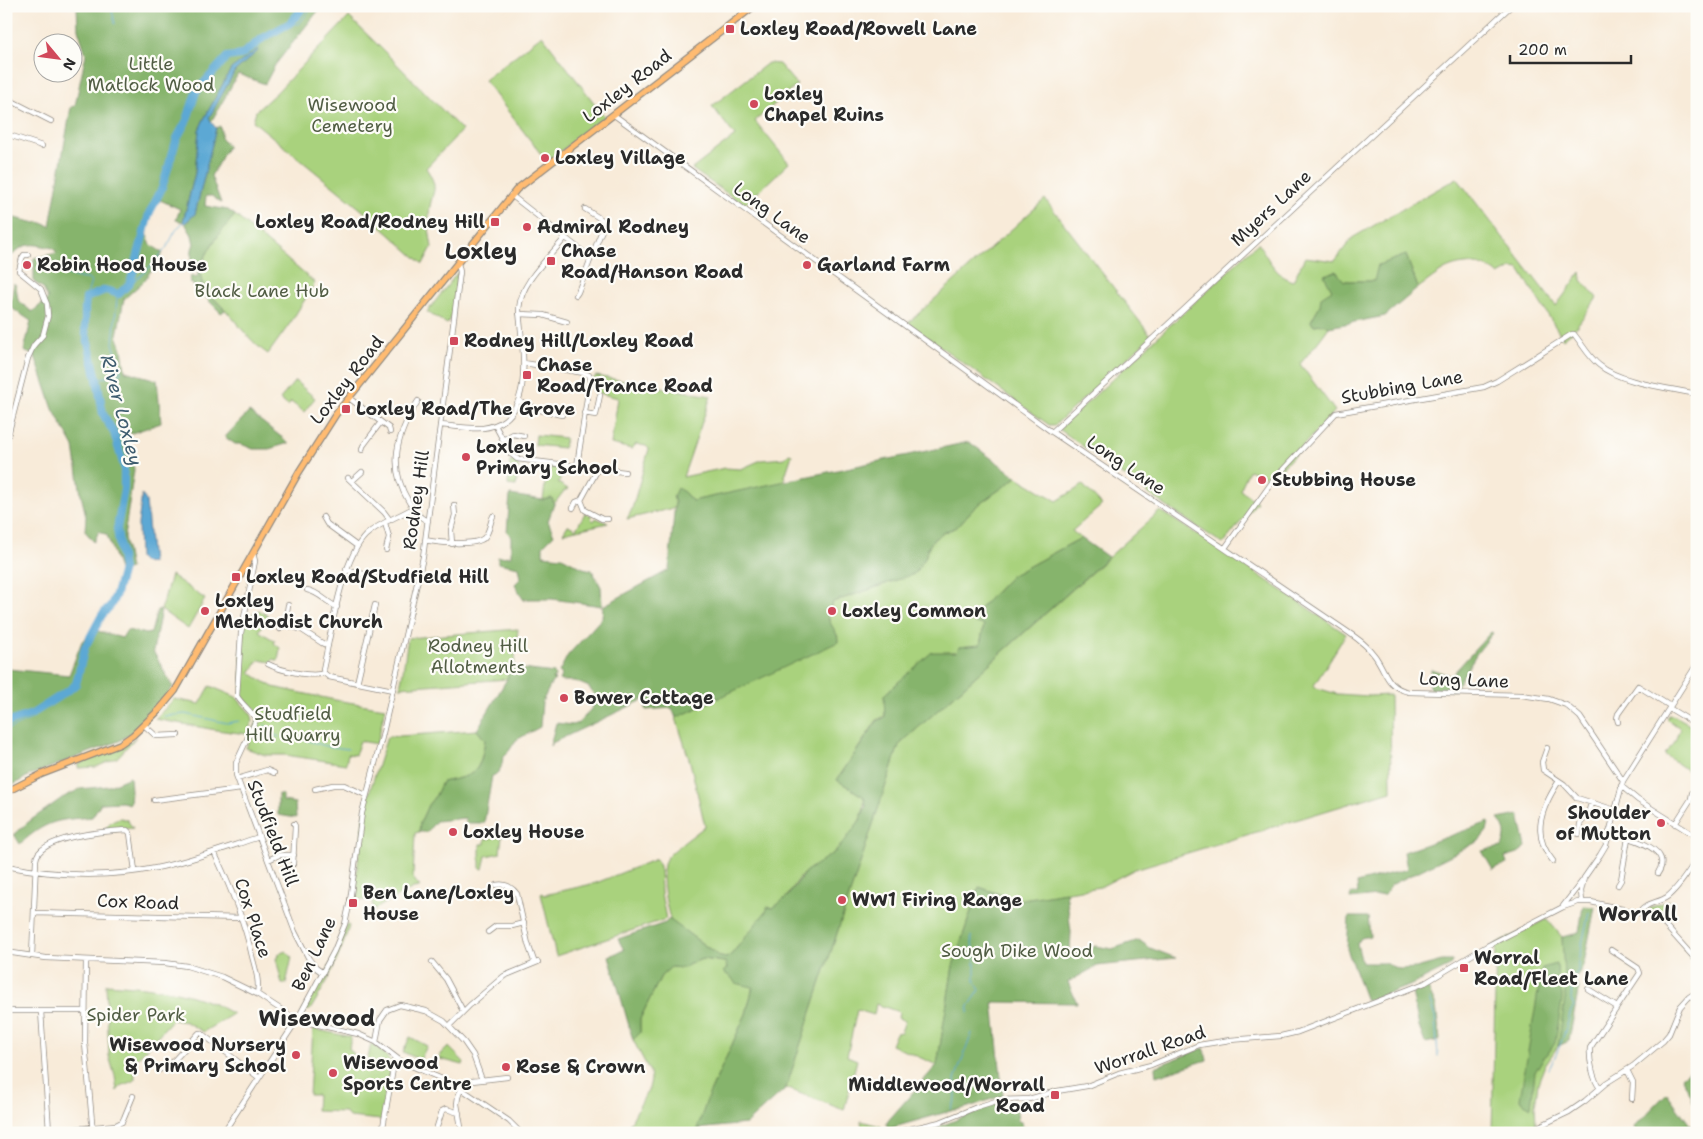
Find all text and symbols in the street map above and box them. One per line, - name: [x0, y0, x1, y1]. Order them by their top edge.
- place label: Loxley Road/Rowell Lane: [740, 17, 977, 41]
- marker: Loxley Road/Rowell Lane: [724, 23, 736, 35]
- north arrow: [32, 32, 82, 82]
- scale bar: [1510, 32, 1632, 64]
- text: 200 m: [1518, 40, 1567, 60]
- street label: Loxley Road: [578, 44, 676, 128]
- park label: Little Matlock Wood: [88, 52, 214, 97]
- text: N: [59, 55, 80, 74]
- place label: Loxley Chapel Ruins: [764, 82, 884, 127]
- park label: Wisewood Cemetery: [307, 93, 397, 138]
- marker: Loxley Chapel Ruins: [748, 98, 760, 110]
- place label: Loxley Village: [555, 146, 686, 170]
- marker: Loxley Village: [539, 152, 551, 164]
- street label: Myers Lane: [1226, 164, 1316, 252]
- street label: Long Lane: [728, 177, 816, 249]
- place label: Loxley Road/Rodney Hill: [255, 210, 485, 234]
- place label: Admiral Rodney: [537, 215, 689, 239]
- marker: Loxley Road/Rodney Hill: [489, 216, 501, 228]
- marker: Admiral Rodney: [521, 221, 533, 233]
- district label: Loxley: [445, 237, 517, 266]
- place label: Chase Road/Hanson Road: [561, 239, 743, 284]
- place label: Robin Hood House: [37, 253, 208, 277]
- place label: Garland Farm: [817, 253, 951, 277]
- marker: Chase Road/Hanson Road: [545, 255, 557, 267]
- marker: Robin Hood House: [21, 259, 33, 271]
- marker: Garland Farm: [801, 259, 813, 271]
- park label: Black Lane Hub: [195, 279, 329, 303]
- place label: Rodney Hill/Loxley Road: [464, 329, 694, 353]
- street label: Loxley Road: [305, 331, 389, 429]
- marker: Rodney Hill/Loxley Road: [448, 335, 460, 347]
- water label: River Loxley: [95, 352, 148, 469]
- place label: Chase Road/France Road: [537, 353, 713, 398]
- street label: Stubbing Lane: [1339, 364, 1465, 410]
- marker: Chase Road/France Road: [521, 369, 533, 381]
- place label: Loxley Road/The Grove: [356, 397, 575, 421]
- marker: Loxley Road/The Grove: [340, 403, 352, 415]
- street label: Long Lane: [1082, 430, 1170, 500]
- place label: Loxley Primary School: [476, 435, 618, 480]
- street label: Rodney Hill: [397, 448, 435, 551]
- marker: Loxley Primary School: [460, 451, 472, 463]
- place label: Stubbing House: [1272, 468, 1416, 492]
- marker: Stubbing House: [1256, 474, 1268, 486]
- place label: Loxley Road/Studfield Hill: [246, 565, 489, 589]
- marker: Loxley Road/Studfield Hill: [230, 571, 242, 583]
- place label: Loxley Methodist Church: [215, 589, 383, 634]
- place label: Loxley Common: [842, 599, 986, 623]
- marker: Loxley Methodist Church: [199, 605, 211, 617]
- marker: Loxley Common: [826, 605, 838, 617]
- park label: Rodney Hill Allotments: [428, 634, 529, 679]
- street label: Long Lane: [1418, 666, 1510, 694]
- place label: Bower Cottage: [574, 686, 714, 710]
- marker: Bower Cottage: [558, 692, 570, 704]
- park label: Studfield Hill Quarry: [245, 702, 341, 747]
- street label: Studfield Hill: [242, 776, 305, 890]
- place label: Shoulder of Mutton: [1556, 801, 1651, 846]
- marker: Shoulder of Mutton: [1655, 817, 1667, 829]
- place label: Loxley House: [463, 820, 585, 844]
- marker: Loxley House: [447, 826, 459, 838]
- street label: Cox Place: [229, 875, 277, 961]
- place label: Ben Lane/Loxley House: [363, 881, 514, 926]
- place label: WW1 Firing Range: [852, 888, 1023, 912]
- street label: Cox Road: [97, 889, 179, 915]
- marker: WW1 Firing Range: [836, 894, 848, 906]
- marker: Ben Lane/Loxley House: [347, 897, 359, 909]
- district label: Worrall: [1598, 901, 1678, 927]
- street label: Ben Lane: [286, 913, 342, 995]
- park label: Sough Dike Wood: [941, 939, 1093, 963]
- place label: Worral Road/Fleet Lane: [1474, 946, 1629, 991]
- marker: Worral Road/Fleet Lane: [1458, 962, 1470, 974]
- park label: Spider Park: [87, 1003, 185, 1027]
- district label: Wisewood: [259, 1004, 375, 1033]
- street label: Worrall Road: [1091, 1020, 1209, 1080]
- place label: Wisewood Nursery & Primary School: [109, 1033, 286, 1078]
- marker: Wisewood Nursery & Primary School: [290, 1049, 302, 1061]
- place label: Wisewood Sports Centre: [343, 1051, 472, 1096]
- place label: Rose & Crown: [516, 1055, 645, 1079]
- marker: Rose & Crown: [500, 1061, 512, 1073]
- marker: Wisewood Sports Centre: [327, 1067, 339, 1079]
- place label: Middlewood/Worrall Road: [848, 1073, 1045, 1118]
- marker: Middlewood/Worrall Road: [1049, 1089, 1061, 1101]

